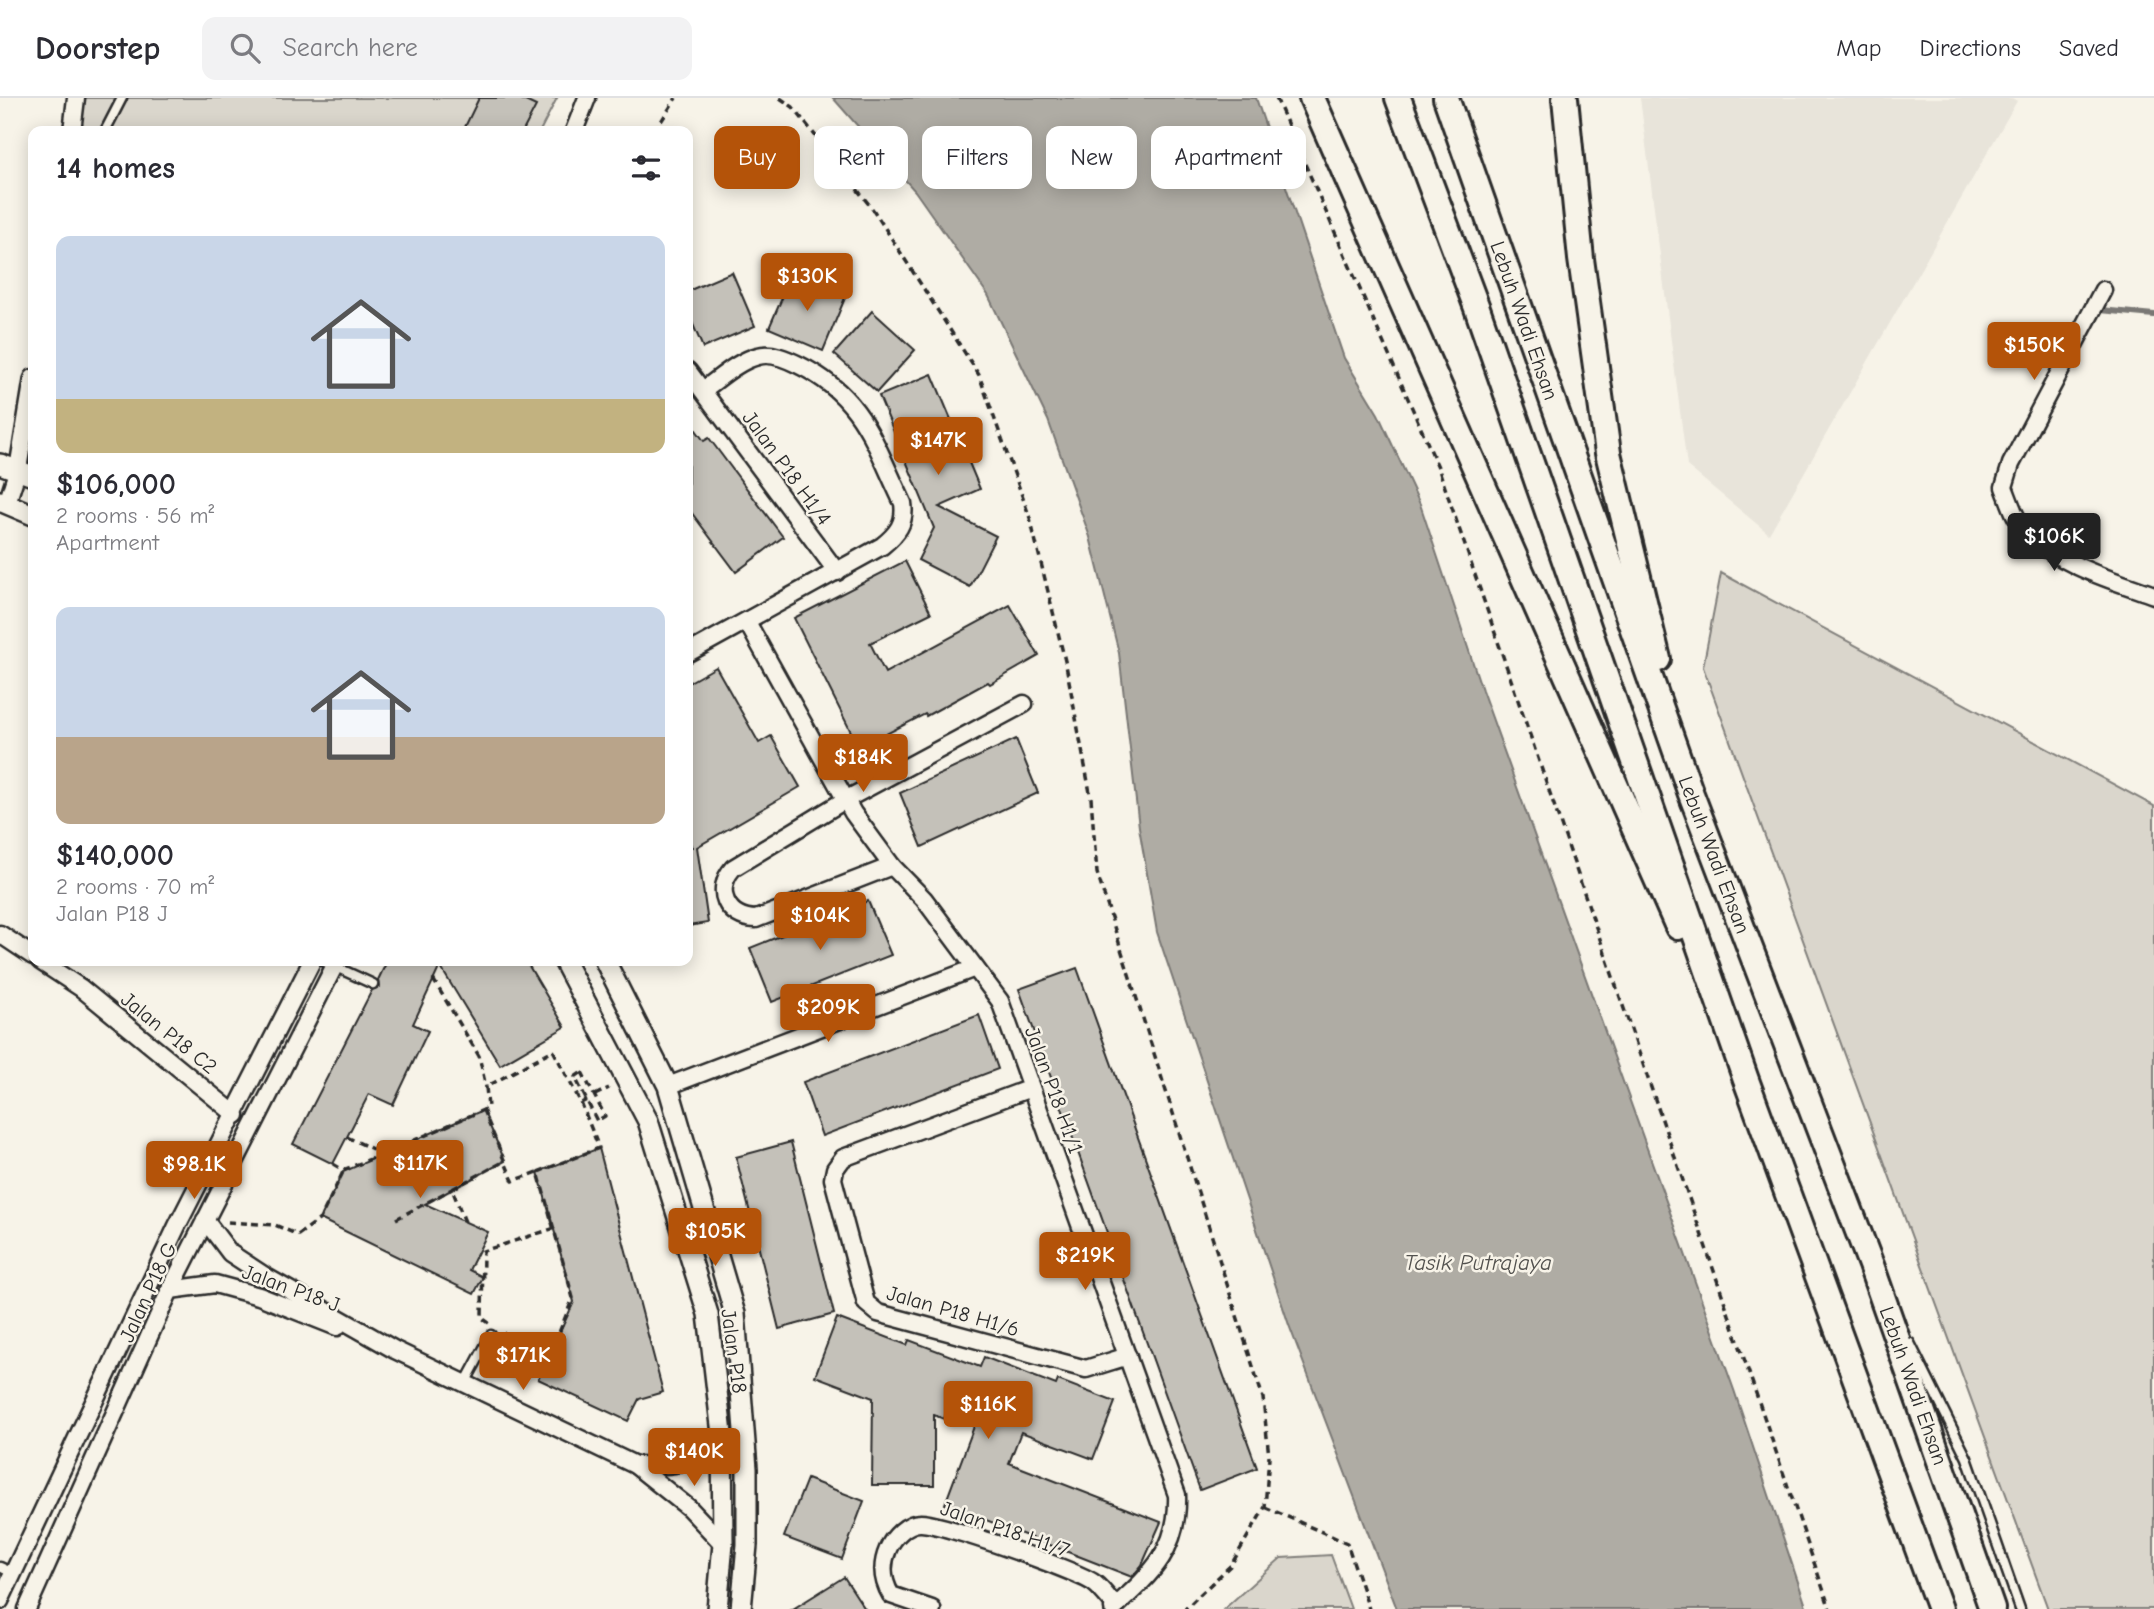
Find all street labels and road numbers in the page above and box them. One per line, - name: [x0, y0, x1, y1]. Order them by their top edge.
- street label: Lebuh Wadi Ehsan: [1485, 238, 1563, 403]
- street label: Jalan P18 H1/4: [738, 406, 836, 530]
- street label: Lebuh Wadi Ehsan: [1674, 773, 1755, 937]
- street label: Jalan P18 C2: [116, 987, 222, 1079]
- street label: Jalan P18 H1/1: [1020, 1023, 1088, 1157]
- street label: Jalan P18 G: [114, 1238, 182, 1346]
- street label: Jalan P18 J: [239, 1259, 343, 1317]
- street label: Jalan P18 H1/6: [884, 1281, 1022, 1341]
- street label: Lebuh Wadi Ehsan: [1874, 1303, 1952, 1468]
- street label: Jalan P18: [716, 1307, 752, 1395]
- street label: Jalan P18 H1/7: [937, 1496, 1073, 1562]

